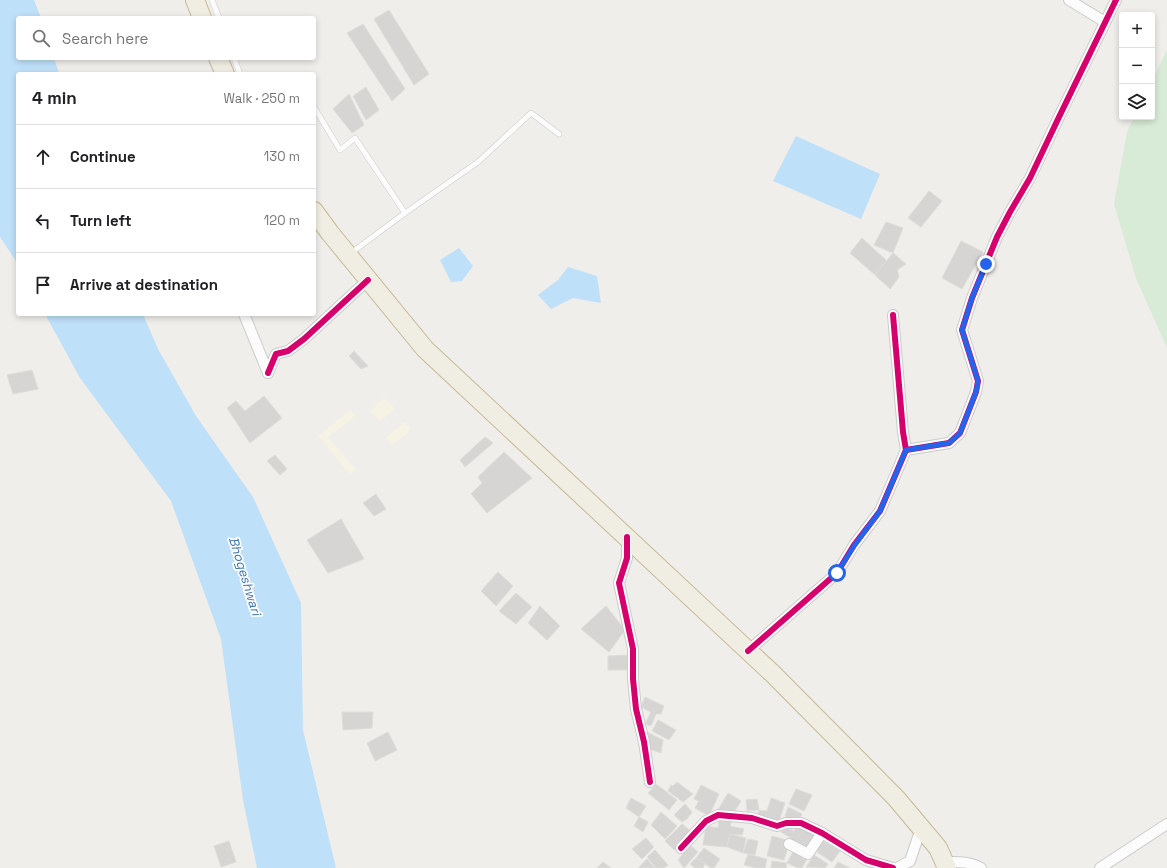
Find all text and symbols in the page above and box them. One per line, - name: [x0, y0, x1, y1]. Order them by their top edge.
- map controls: [1119, 12, 1155, 120]
- button: +: [1119, 12, 1155, 48]
- search box: [16, 16, 316, 60]
- icon: search: [30, 27, 52, 49]
- text: Search here: [62, 29, 148, 48]
- button: −: [1119, 48, 1155, 84]
- button: layers: [1119, 84, 1155, 120]
- text: 4 min: [32, 87, 77, 109]
- text: Walk · 250 m: [224, 90, 300, 107]
- icon: ahead: [32, 146, 54, 168]
- text: Continue: [70, 147, 136, 166]
- text: 130 m: [264, 148, 300, 165]
- icon: left: [32, 210, 54, 232]
- text: Turn left: [70, 211, 132, 230]
- text: 120 m: [264, 212, 300, 229]
- route end: [977, 255, 995, 273]
- icon: arrive: [32, 274, 54, 296]
- text: Arrive at destination: [70, 275, 218, 294]
- water label: Bhogeshwari: [225, 535, 266, 619]
- route start: [828, 564, 846, 582]

